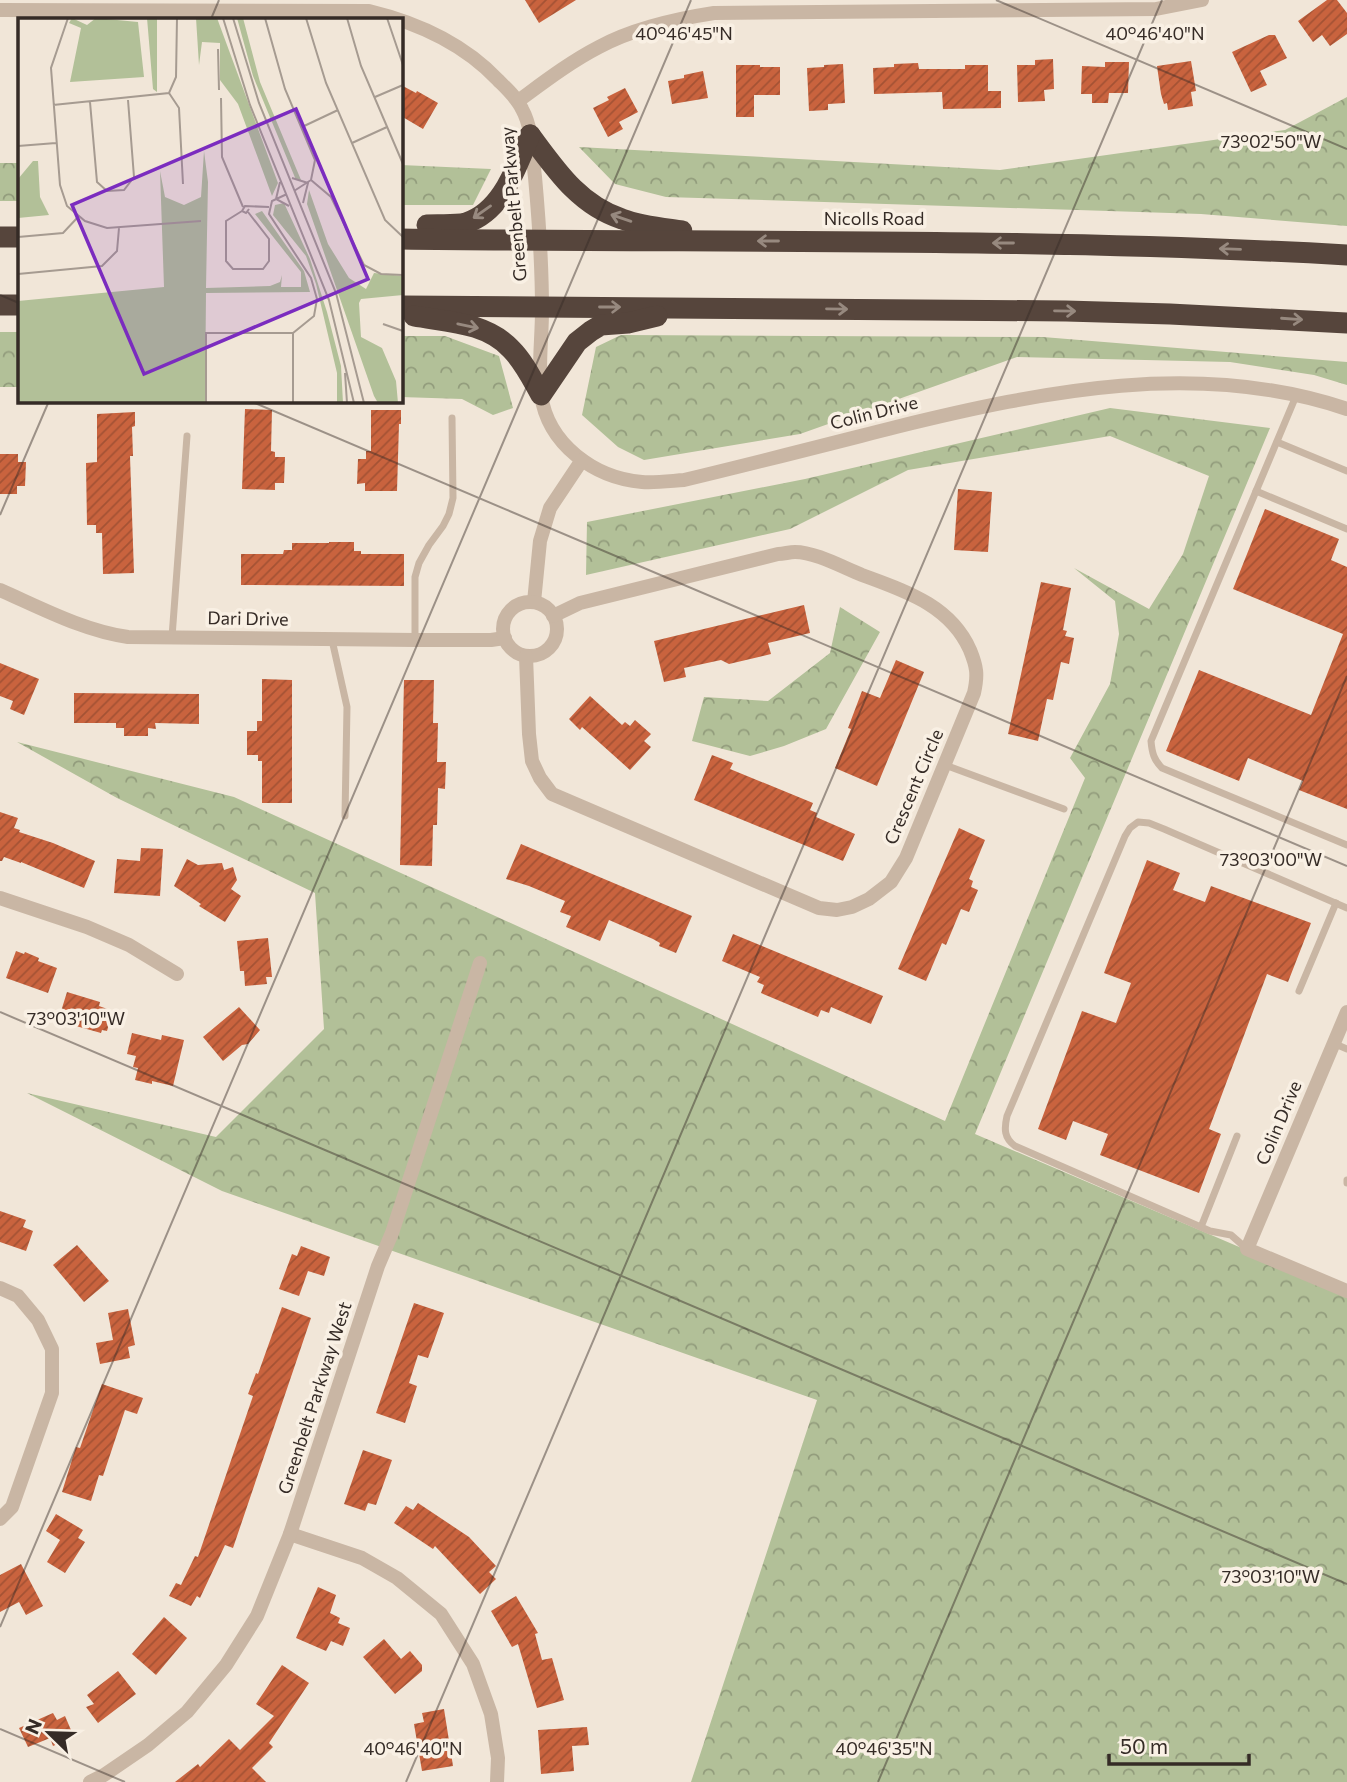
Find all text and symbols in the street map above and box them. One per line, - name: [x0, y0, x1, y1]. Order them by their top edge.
- inset map: [18, 18, 402, 402]
- text: 40°46'45"N: [635, 22, 733, 44]
- text: 40°46'40"N: [1105, 22, 1205, 44]
- street label: Greenbelt Parkway: [495, 126, 531, 282]
- text: 73°02'50"W: [1221, 130, 1321, 152]
- one-way arrow: [473, 205, 492, 219]
- street label: Nicolls Road: [824, 207, 924, 229]
- one-way arrow: [610, 211, 632, 224]
- one-way arrow: [756, 234, 779, 248]
- one-way arrow: [991, 236, 1014, 250]
- one-way arrow: [1219, 242, 1242, 255]
- one-way arrow: [598, 300, 621, 314]
- one-way arrow: [826, 302, 849, 316]
- one-way arrow: [1053, 304, 1076, 318]
- one-way arrow: [1280, 313, 1303, 326]
- one-way arrow: [456, 320, 479, 333]
- street label: Colin Drive: [828, 391, 920, 434]
- street label: Dari Drive: [207, 606, 289, 630]
- street label: Crescent Circle: [879, 726, 947, 848]
- text: 73°03'00"W: [1220, 848, 1322, 870]
- text: 73°03'10"W: [27, 1007, 125, 1029]
- street label: Colin Drive: [1250, 1077, 1306, 1168]
- street label: Greenbelt Parkway West: [273, 1299, 356, 1497]
- text: 73°03'10"W: [1222, 1565, 1320, 1587]
- north arrow: [14, 1698, 84, 1768]
- text: N: [20, 1715, 46, 1737]
- scale bar: [1109, 1722, 1249, 1766]
- text: 50 m: [1120, 1733, 1168, 1758]
- text: 40°46'40"N: [363, 1737, 463, 1759]
- text: 40°46'35"N: [835, 1737, 933, 1759]

